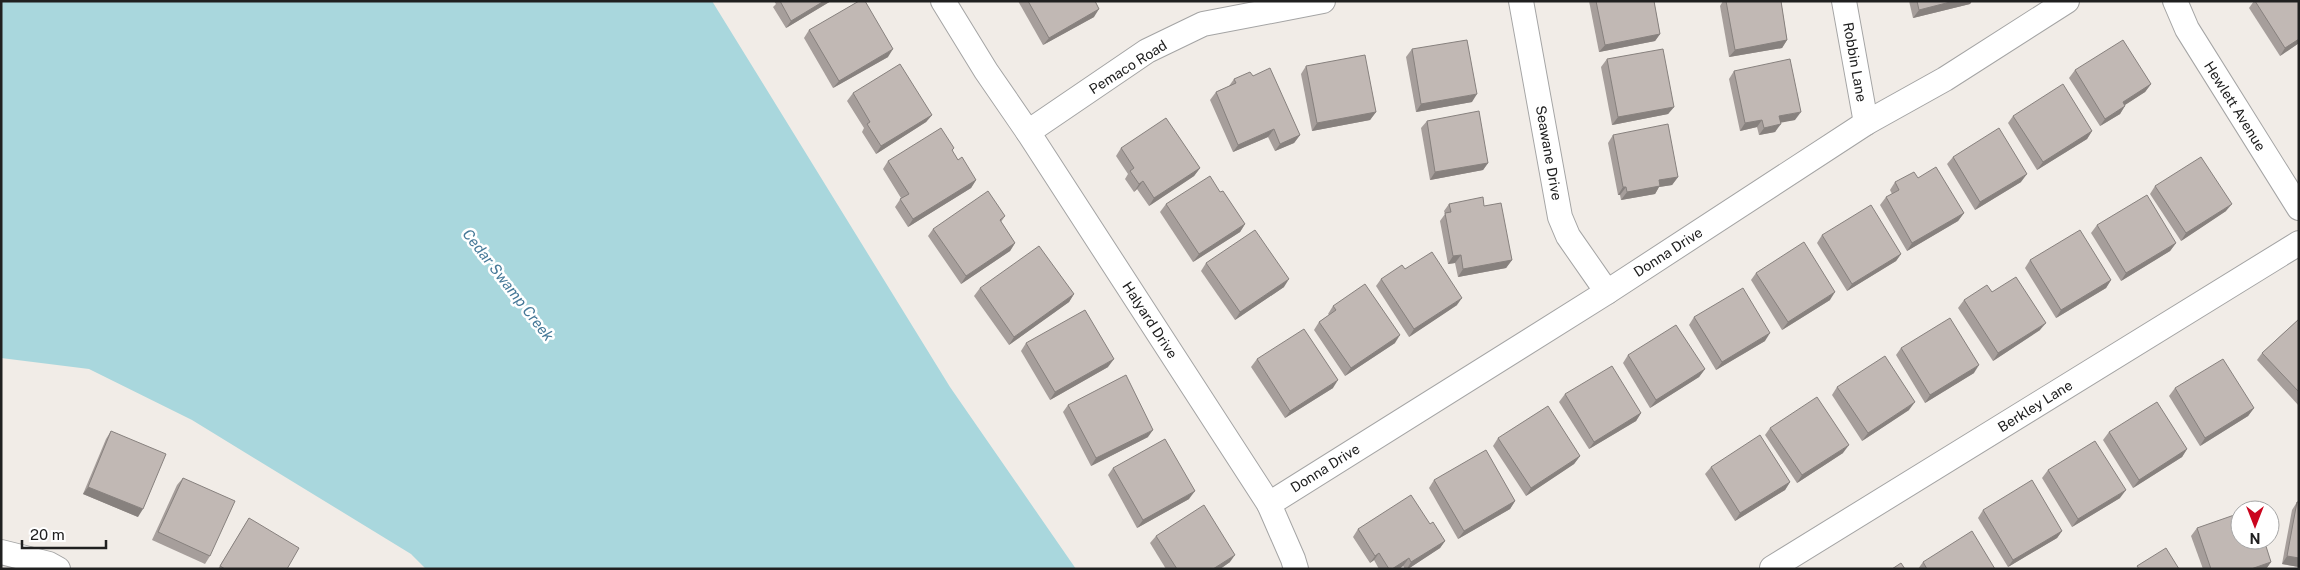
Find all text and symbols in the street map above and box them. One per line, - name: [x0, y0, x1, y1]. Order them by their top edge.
- street label: Robbin Lane: [1840, 21, 1870, 103]
- street label: Pemaco Road: [1086, 37, 1170, 97]
- street label: Hewlett Avenue: [2201, 58, 2269, 154]
- street label: Seawane Drive: [1533, 104, 1565, 202]
- street label: Donna Drive: [1631, 224, 1705, 280]
- water label: Cedar Swamp Creek: [459, 225, 558, 345]
- street label: Halyard Drive: [1119, 279, 1181, 361]
- street label: Berkley Lane: [1995, 377, 2075, 435]
- street label: Donna Drive: [1288, 440, 1363, 496]
- north arrow: [2230, 500, 2280, 550]
- scale bar: [22, 518, 106, 550]
- text: 20 m: [30, 526, 65, 543]
- text: N: [2250, 530, 2260, 546]

